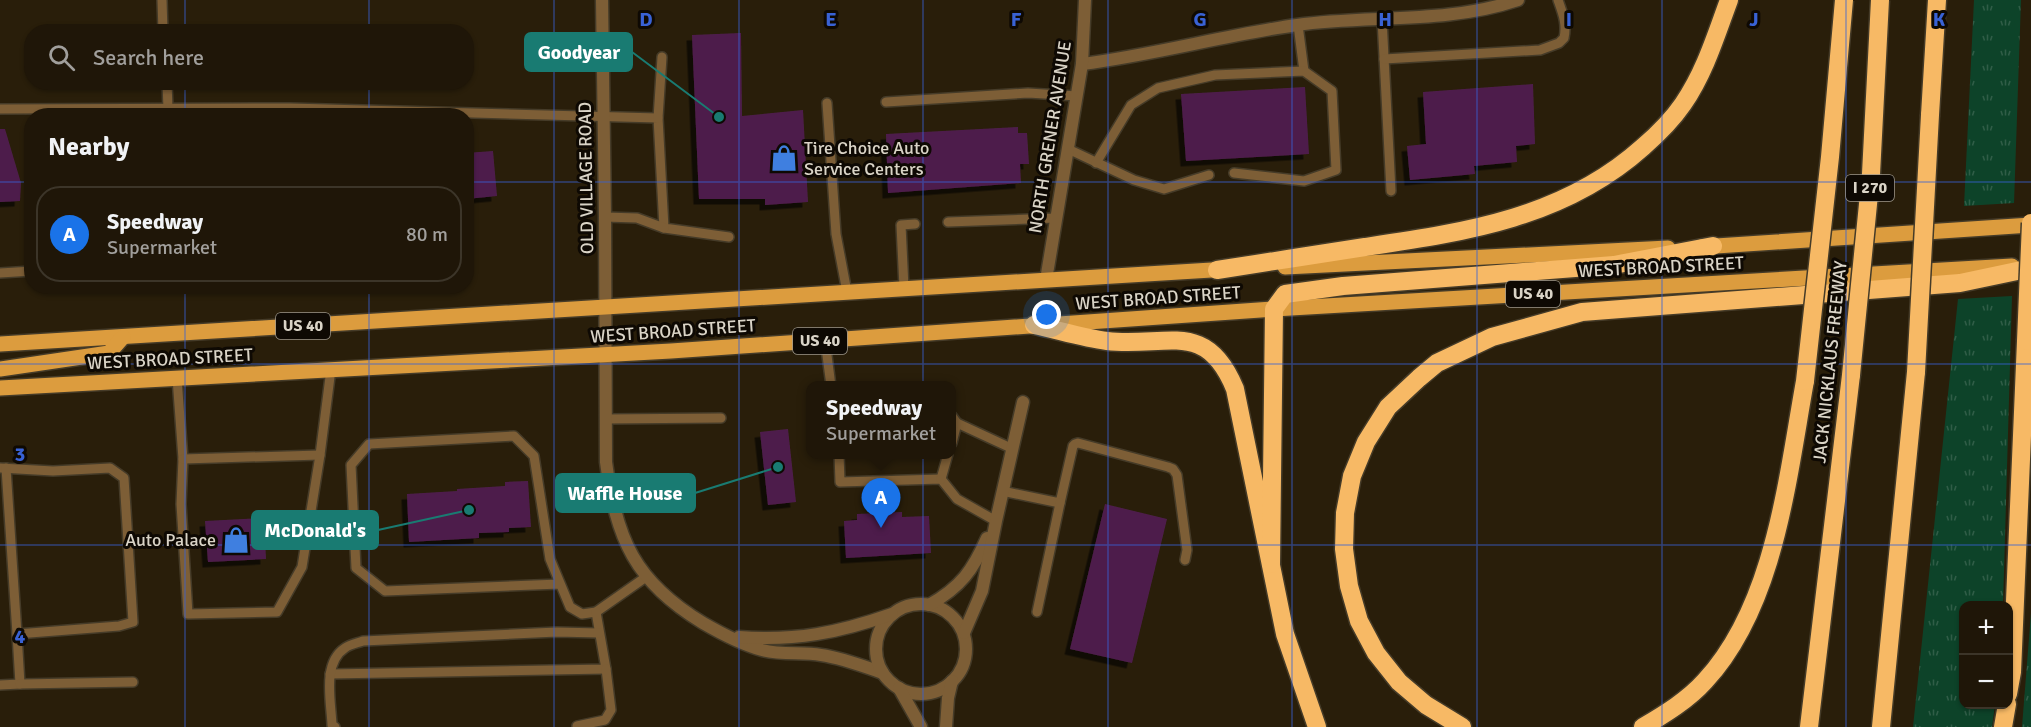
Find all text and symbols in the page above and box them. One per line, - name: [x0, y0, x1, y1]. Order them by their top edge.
- text: D: [639, 7, 653, 32]
- text: E: [825, 7, 837, 32]
- text: F: [1011, 7, 1022, 32]
- text: G: [1193, 7, 1207, 32]
- text: H: [1378, 7, 1392, 32]
- text: I: [1566, 7, 1572, 32]
- text: J: [1749, 7, 1759, 32]
- text: K: [1933, 7, 1946, 32]
- search box: [24, 24, 474, 90]
- callout: Goodyear: [525, 33, 632, 71]
- street label: NORTH GRENER AVENUE: [1024, 39, 1076, 235]
- text: Goodyear: [538, 40, 620, 65]
- icon: search: [45, 41, 78, 74]
- text: Search here: [93, 44, 204, 71]
- street label: OLD VILLAGE ROAD: [574, 102, 598, 254]
- text: Nearby: [48, 131, 129, 163]
- place label: Tire Choice Auto Service Centers: [804, 137, 929, 180]
- shop icon: Tire Choice Auto Service Centers: [769, 143, 799, 173]
- road number: I 270: [1846, 175, 1894, 201]
- text: Speedway: [107, 208, 203, 235]
- text: A: [63, 222, 76, 247]
- text: 80 m: [406, 222, 448, 247]
- text: Supermarket: [107, 235, 217, 260]
- street label: WEST BROAD STREET: [1578, 252, 1745, 282]
- street label: JACK NICKLAUS FREEWAY: [1808, 260, 1852, 464]
- street label: WEST BROAD STREET: [1074, 281, 1242, 315]
- road number: US 40: [1506, 281, 1560, 307]
- your location: [1032, 300, 1061, 329]
- road number: US 40: [276, 313, 330, 339]
- street label: WEST BROAD STREET: [589, 314, 757, 348]
- road number: US 40: [793, 328, 847, 354]
- street label: WEST BROAD STREET: [87, 344, 254, 374]
- popup: [806, 381, 956, 459]
- text: Speedway: [826, 394, 922, 421]
- text: Supermarket: [826, 421, 936, 446]
- text: 3: [15, 442, 25, 467]
- callout: Waffle House: [556, 474, 695, 512]
- pin: A: [862, 478, 900, 528]
- text: Waffle House: [568, 481, 682, 506]
- callout: McDonald's: [252, 511, 378, 549]
- text: McDonald's: [264, 518, 366, 543]
- shop icon: Auto Palace: [221, 525, 251, 555]
- place label: Auto Palace: [125, 529, 216, 551]
- map controls: [1959, 601, 2013, 709]
- button: +: [1959, 601, 2013, 655]
- text: 4: [15, 624, 26, 649]
- button: −: [1959, 655, 2013, 709]

